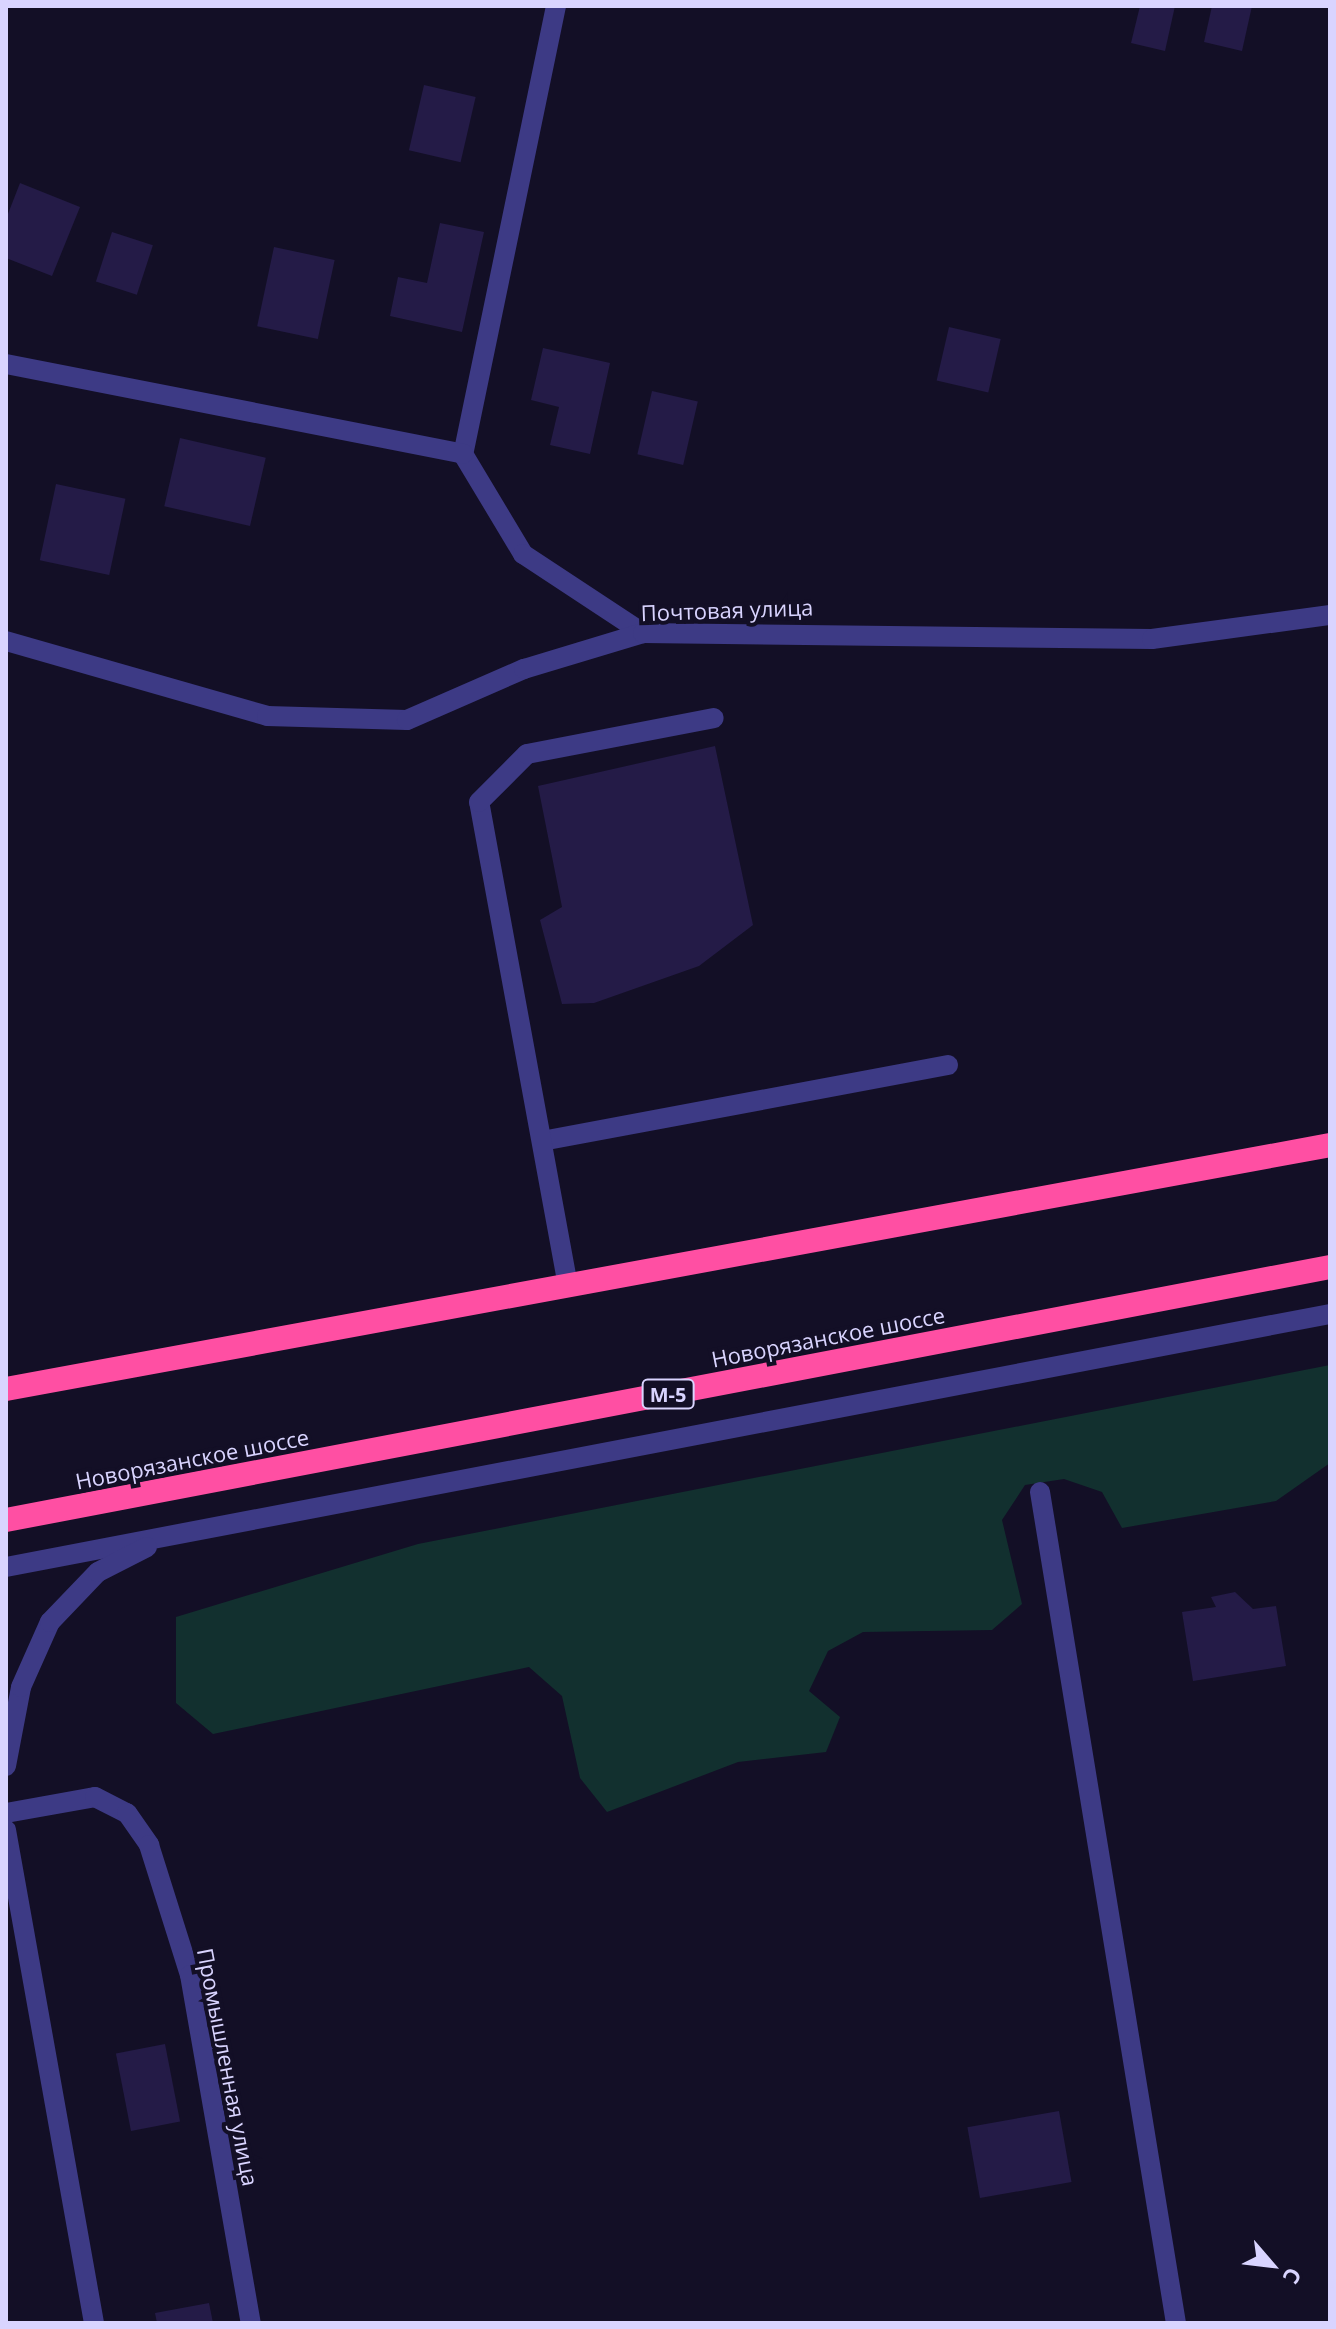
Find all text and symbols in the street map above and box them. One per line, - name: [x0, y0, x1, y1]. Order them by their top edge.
- street label: Почтовая улица: [640, 594, 814, 626]
- street label: Новорязанское шоссе: [709, 1301, 947, 1373]
- road number: М-5: [640, 1378, 696, 1410]
- street label: Новорязанское шоссе: [73, 1423, 311, 1495]
- street label: Промышленная улица: [192, 1946, 264, 2188]
- north arrow: [1232, 2225, 1312, 2305]
- text: С: [1277, 2263, 1310, 2290]

